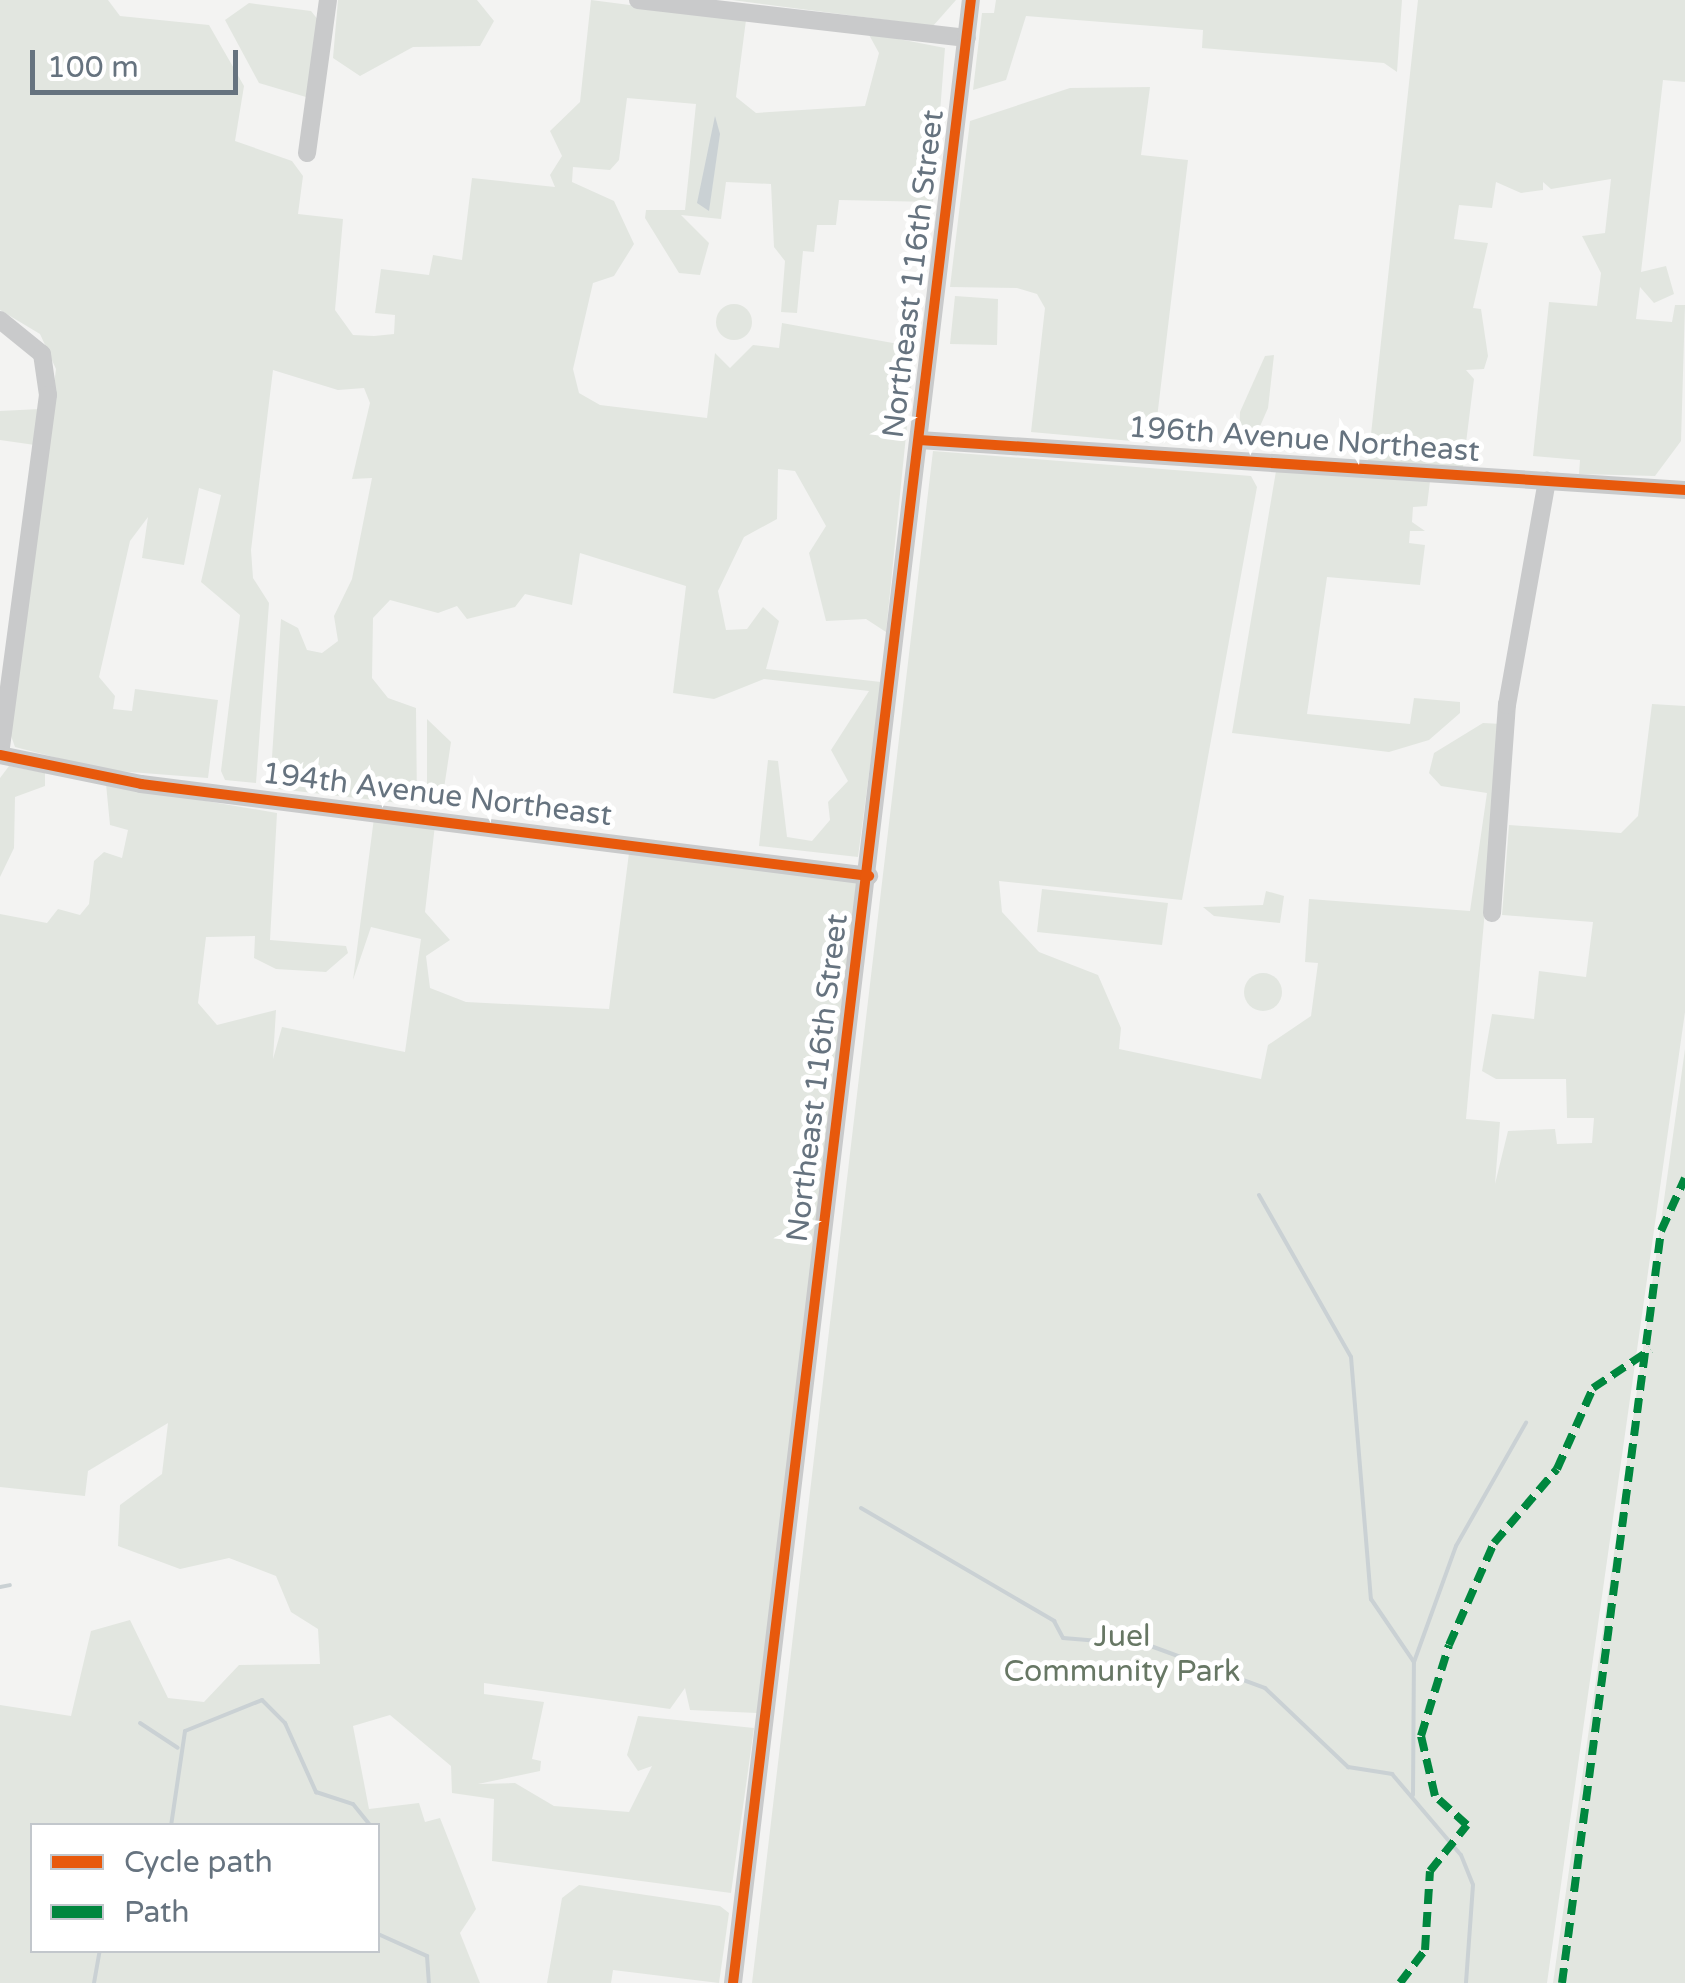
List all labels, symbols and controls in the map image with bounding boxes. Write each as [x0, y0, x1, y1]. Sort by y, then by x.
scale bar [35, 30, 242, 92]
text: 100 m [47, 49, 139, 86]
street label: Northeast 116th Street [876, 108, 952, 440]
street label: 196th Avenue Northeast [1127, 410, 1481, 470]
street label: 194th Avenue Northeast [260, 756, 614, 834]
street label: Northeast 116th Street [780, 912, 856, 1244]
park label: Juel Community Park [1004, 1619, 1240, 1690]
legend [30, 1823, 380, 1953]
text: Cycle path [124, 1844, 273, 1881]
text: Path [124, 1894, 190, 1931]

